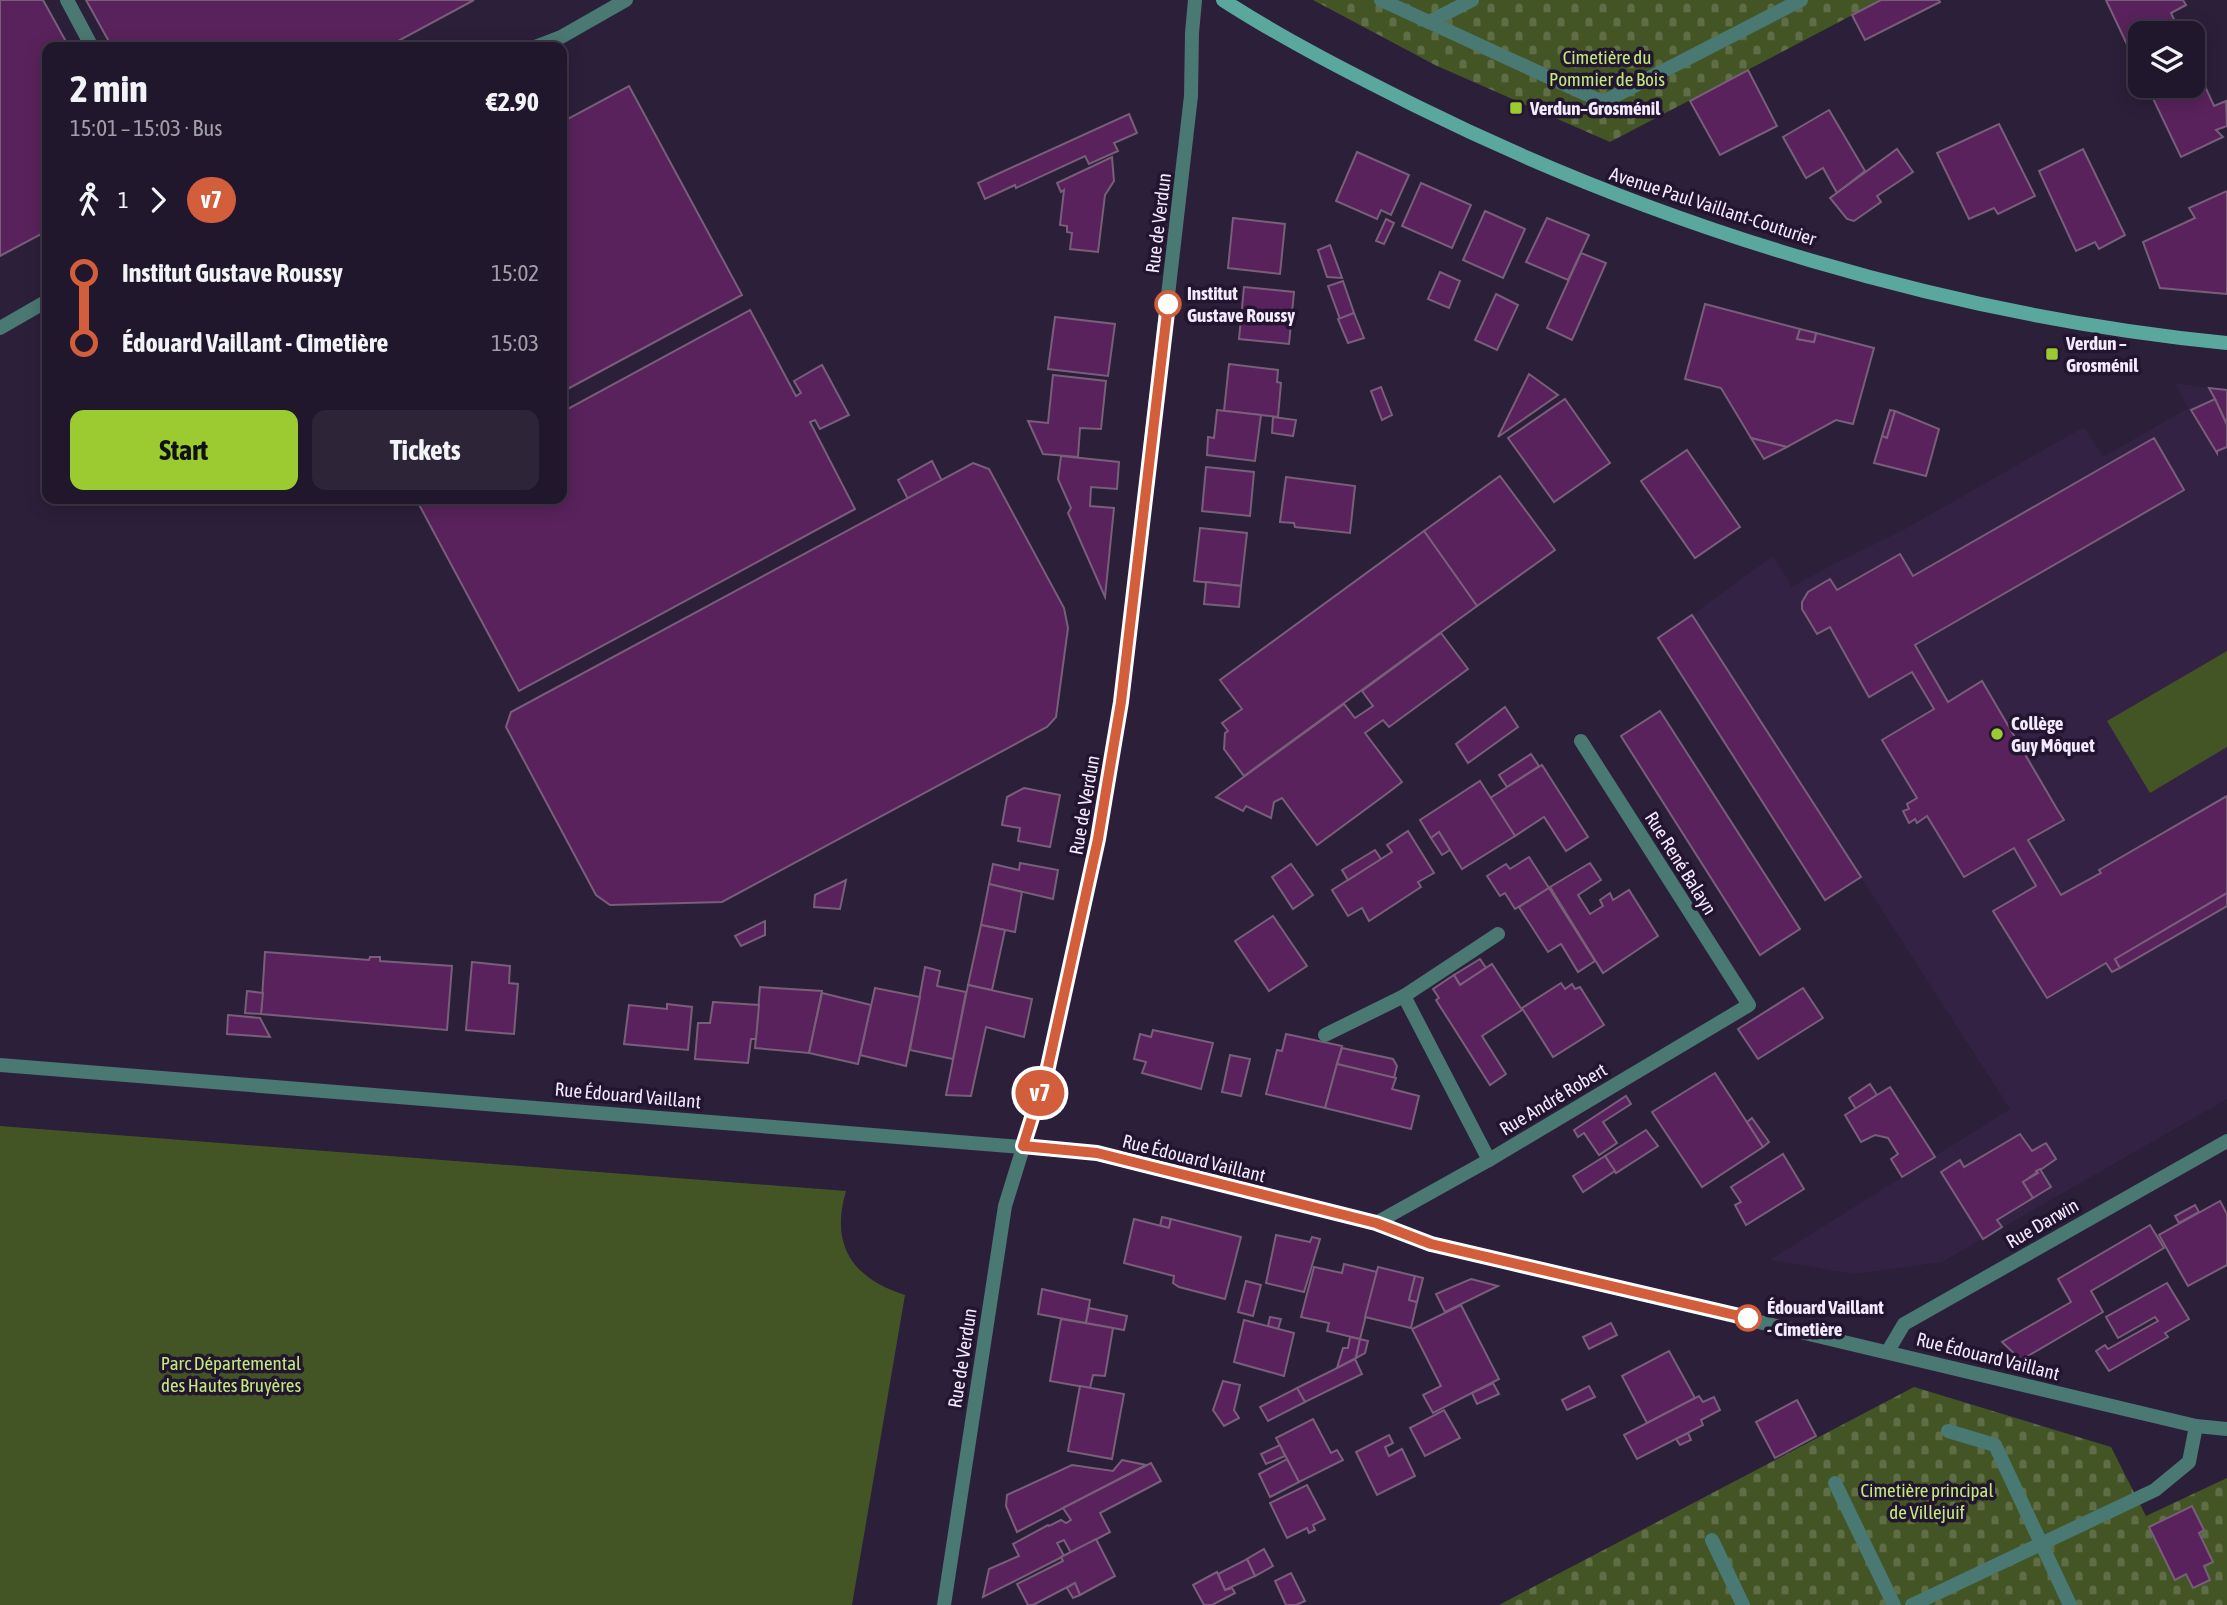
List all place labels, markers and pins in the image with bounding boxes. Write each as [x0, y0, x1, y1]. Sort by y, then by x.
place label: Verdun–Grosménil [1529, 97, 1661, 119]
marker: Verdun–Grosménil [1508, 100, 1524, 116]
place label: Institut Gustave Roussy [1187, 282, 1295, 326]
marker: Institut Gustave Roussy [1155, 291, 1181, 317]
place label: Verdun – Grosménil [2065, 332, 2139, 376]
marker: Verdun – Grosménil [2044, 346, 2060, 362]
place label: Collège Guy Môquet [2011, 712, 2095, 756]
marker: Collège Guy Môquet [1989, 726, 2005, 742]
place label: Édouard Vaillant - Cimetière [1767, 1296, 1884, 1340]
marker: Édouard Vaillant - Cimetière [1735, 1305, 1761, 1331]

